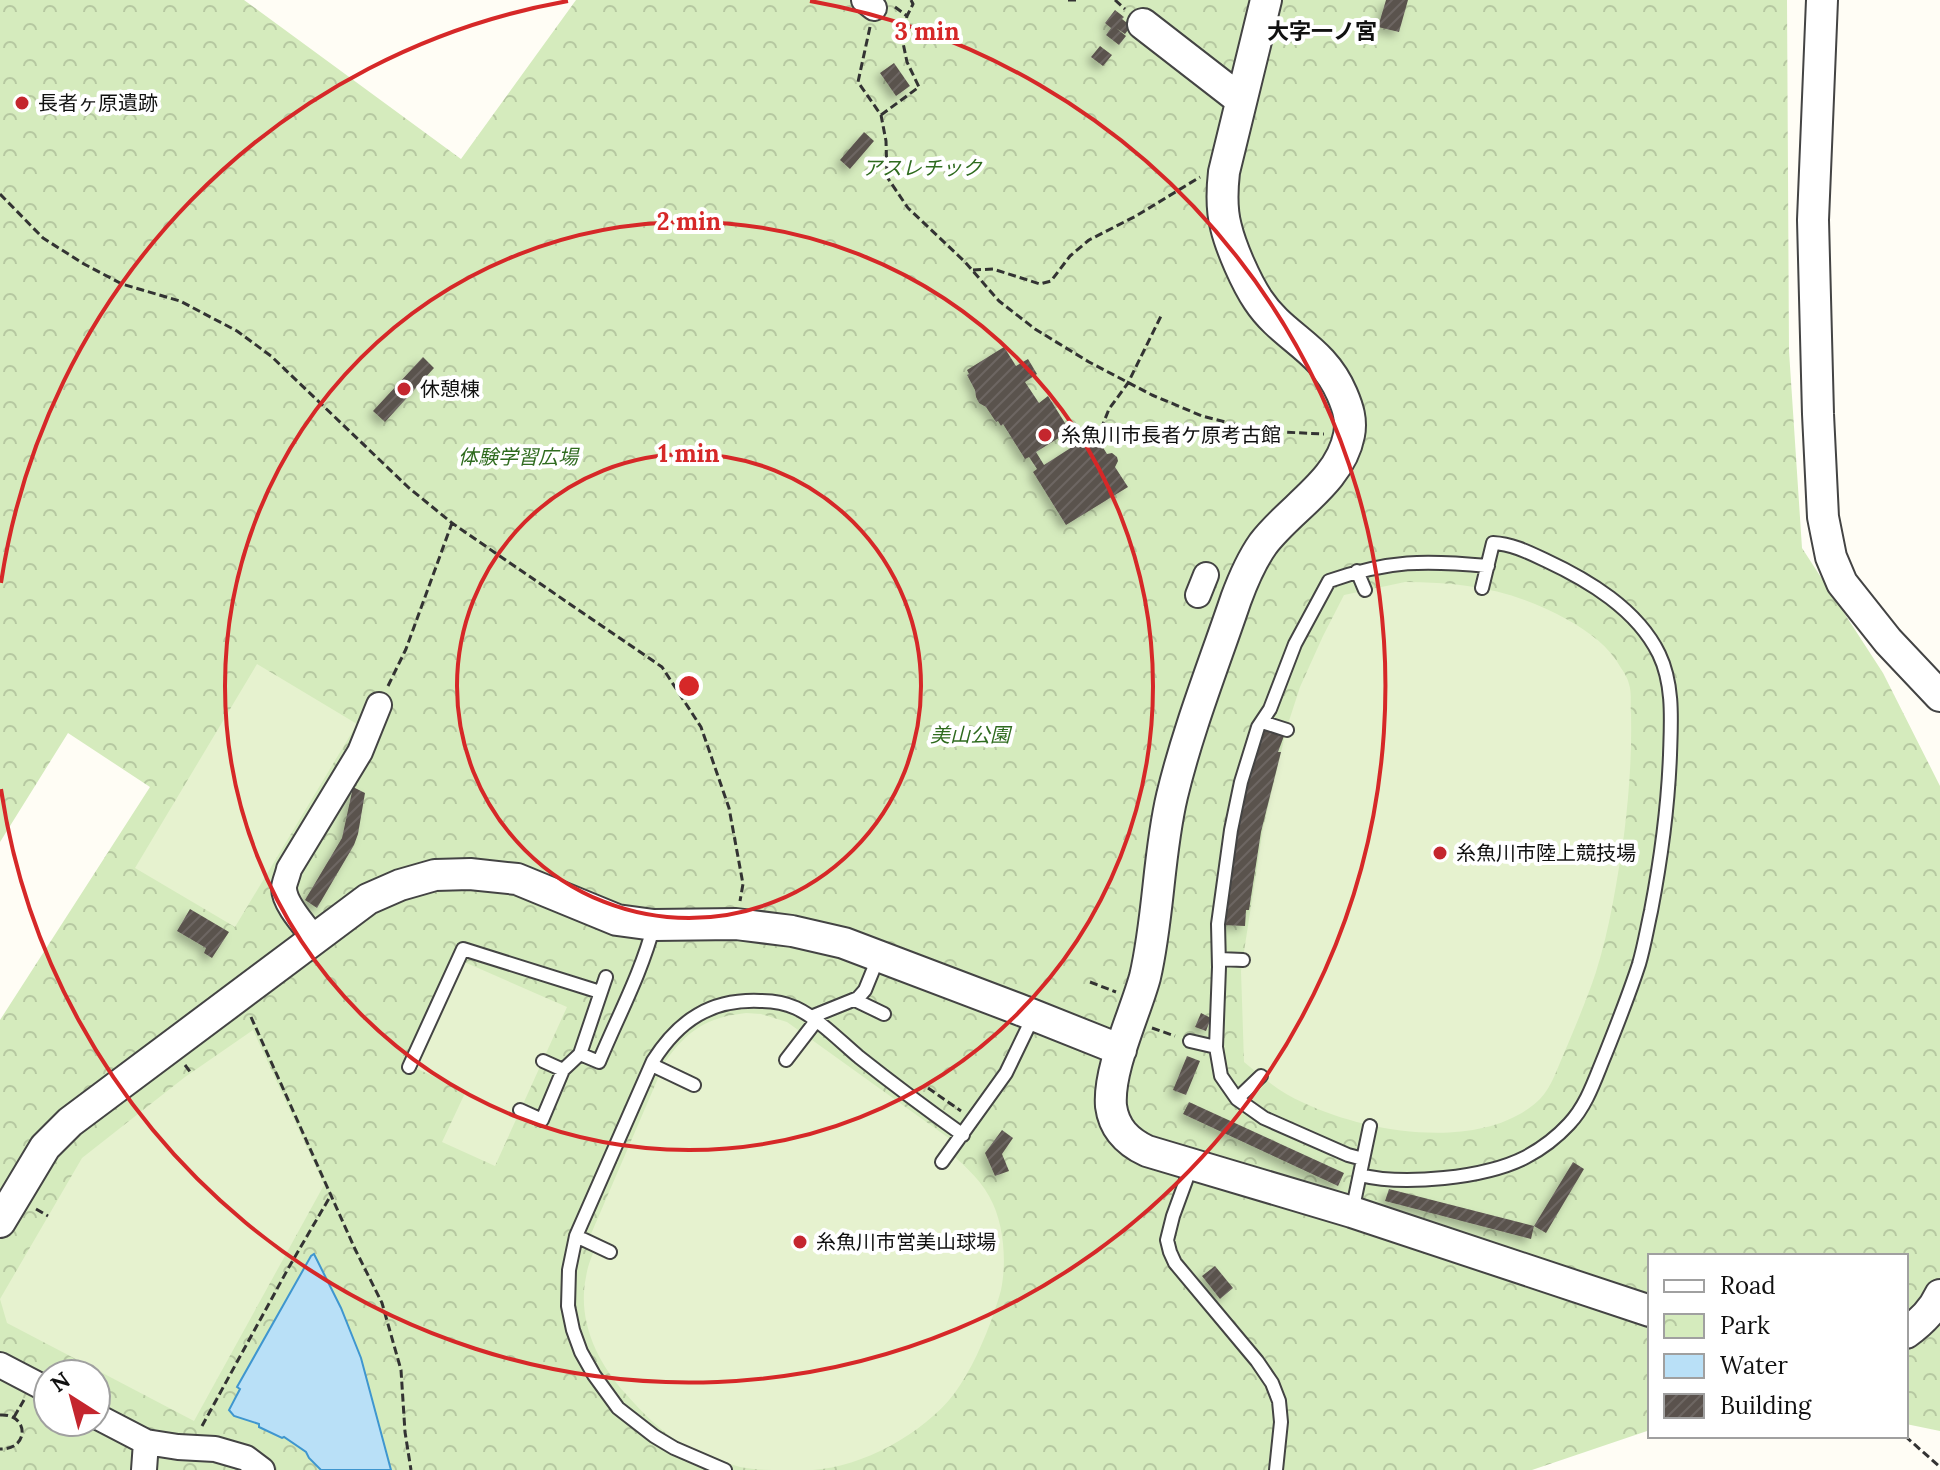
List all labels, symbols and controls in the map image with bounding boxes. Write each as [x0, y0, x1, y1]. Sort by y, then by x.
text: 3 min [895, 16, 960, 47]
district label: 大字一ノ宮 [1267, 17, 1377, 45]
place label: 長者ヶ原遺跡 [38, 90, 158, 115]
marker: 長者ヶ原遺跡 [13, 94, 31, 112]
park label: アスレチック [862, 155, 983, 180]
text: 2 min [657, 206, 721, 237]
place label: 休憩棟 [420, 376, 480, 401]
marker: 休憩棟 [395, 380, 413, 398]
place label: 糸魚川市長者ケ原考古館 [1061, 422, 1281, 447]
marker: 糸魚川市長者ケ原考古館 [1036, 426, 1054, 444]
text: 1 min [658, 438, 720, 469]
park label: 体験学習広場 [458, 444, 580, 469]
centre of rings [675, 672, 703, 700]
park label: 美山公園 [930, 722, 1013, 747]
place label: 糸魚川市陸上競技場 [1456, 840, 1636, 865]
marker: 糸魚川市陸上競技場 [1431, 844, 1449, 862]
place label: 糸魚川市営美山球場 [816, 1229, 996, 1254]
marker: 糸魚川市営美山球場 [791, 1233, 809, 1251]
legend [1648, 1254, 1908, 1438]
text: Road [1720, 1270, 1776, 1301]
text: Park [1720, 1310, 1770, 1341]
text: Water [1720, 1350, 1788, 1381]
north arrow [32, 1358, 112, 1438]
text: N [45, 1365, 75, 1398]
text: Building [1720, 1390, 1812, 1421]

